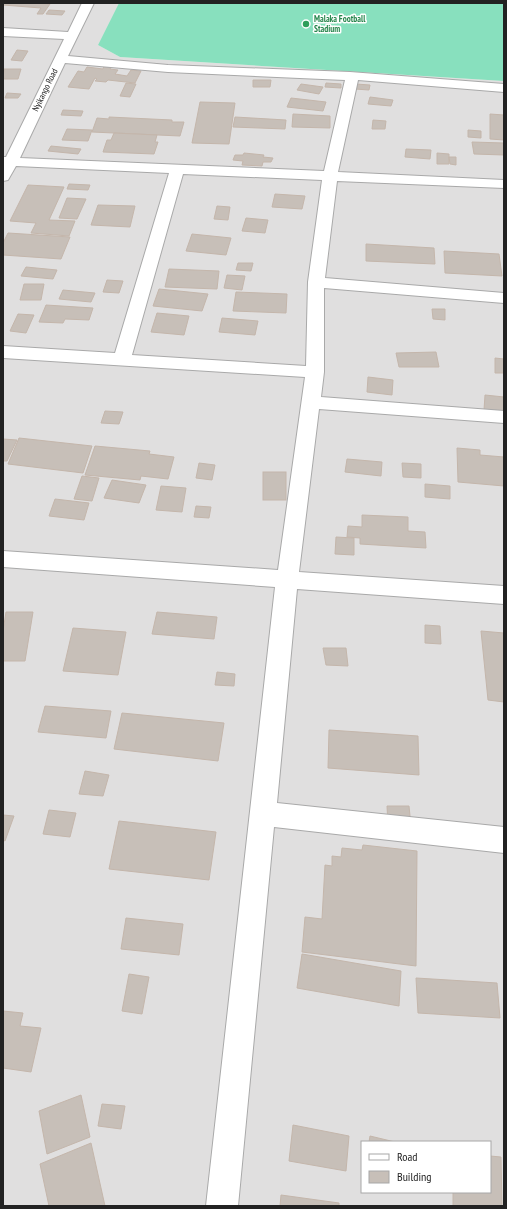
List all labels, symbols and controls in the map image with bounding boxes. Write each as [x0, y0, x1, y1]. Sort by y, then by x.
place label: Malaka Football Stadium [314, 13, 366, 34]
marker: Malaka Football Stadium [301, 19, 311, 29]
street label: Nyikango Road [29, 66, 60, 113]
legend [361, 1141, 491, 1193]
text: Road [397, 1149, 417, 1164]
text: Building [397, 1169, 432, 1184]

